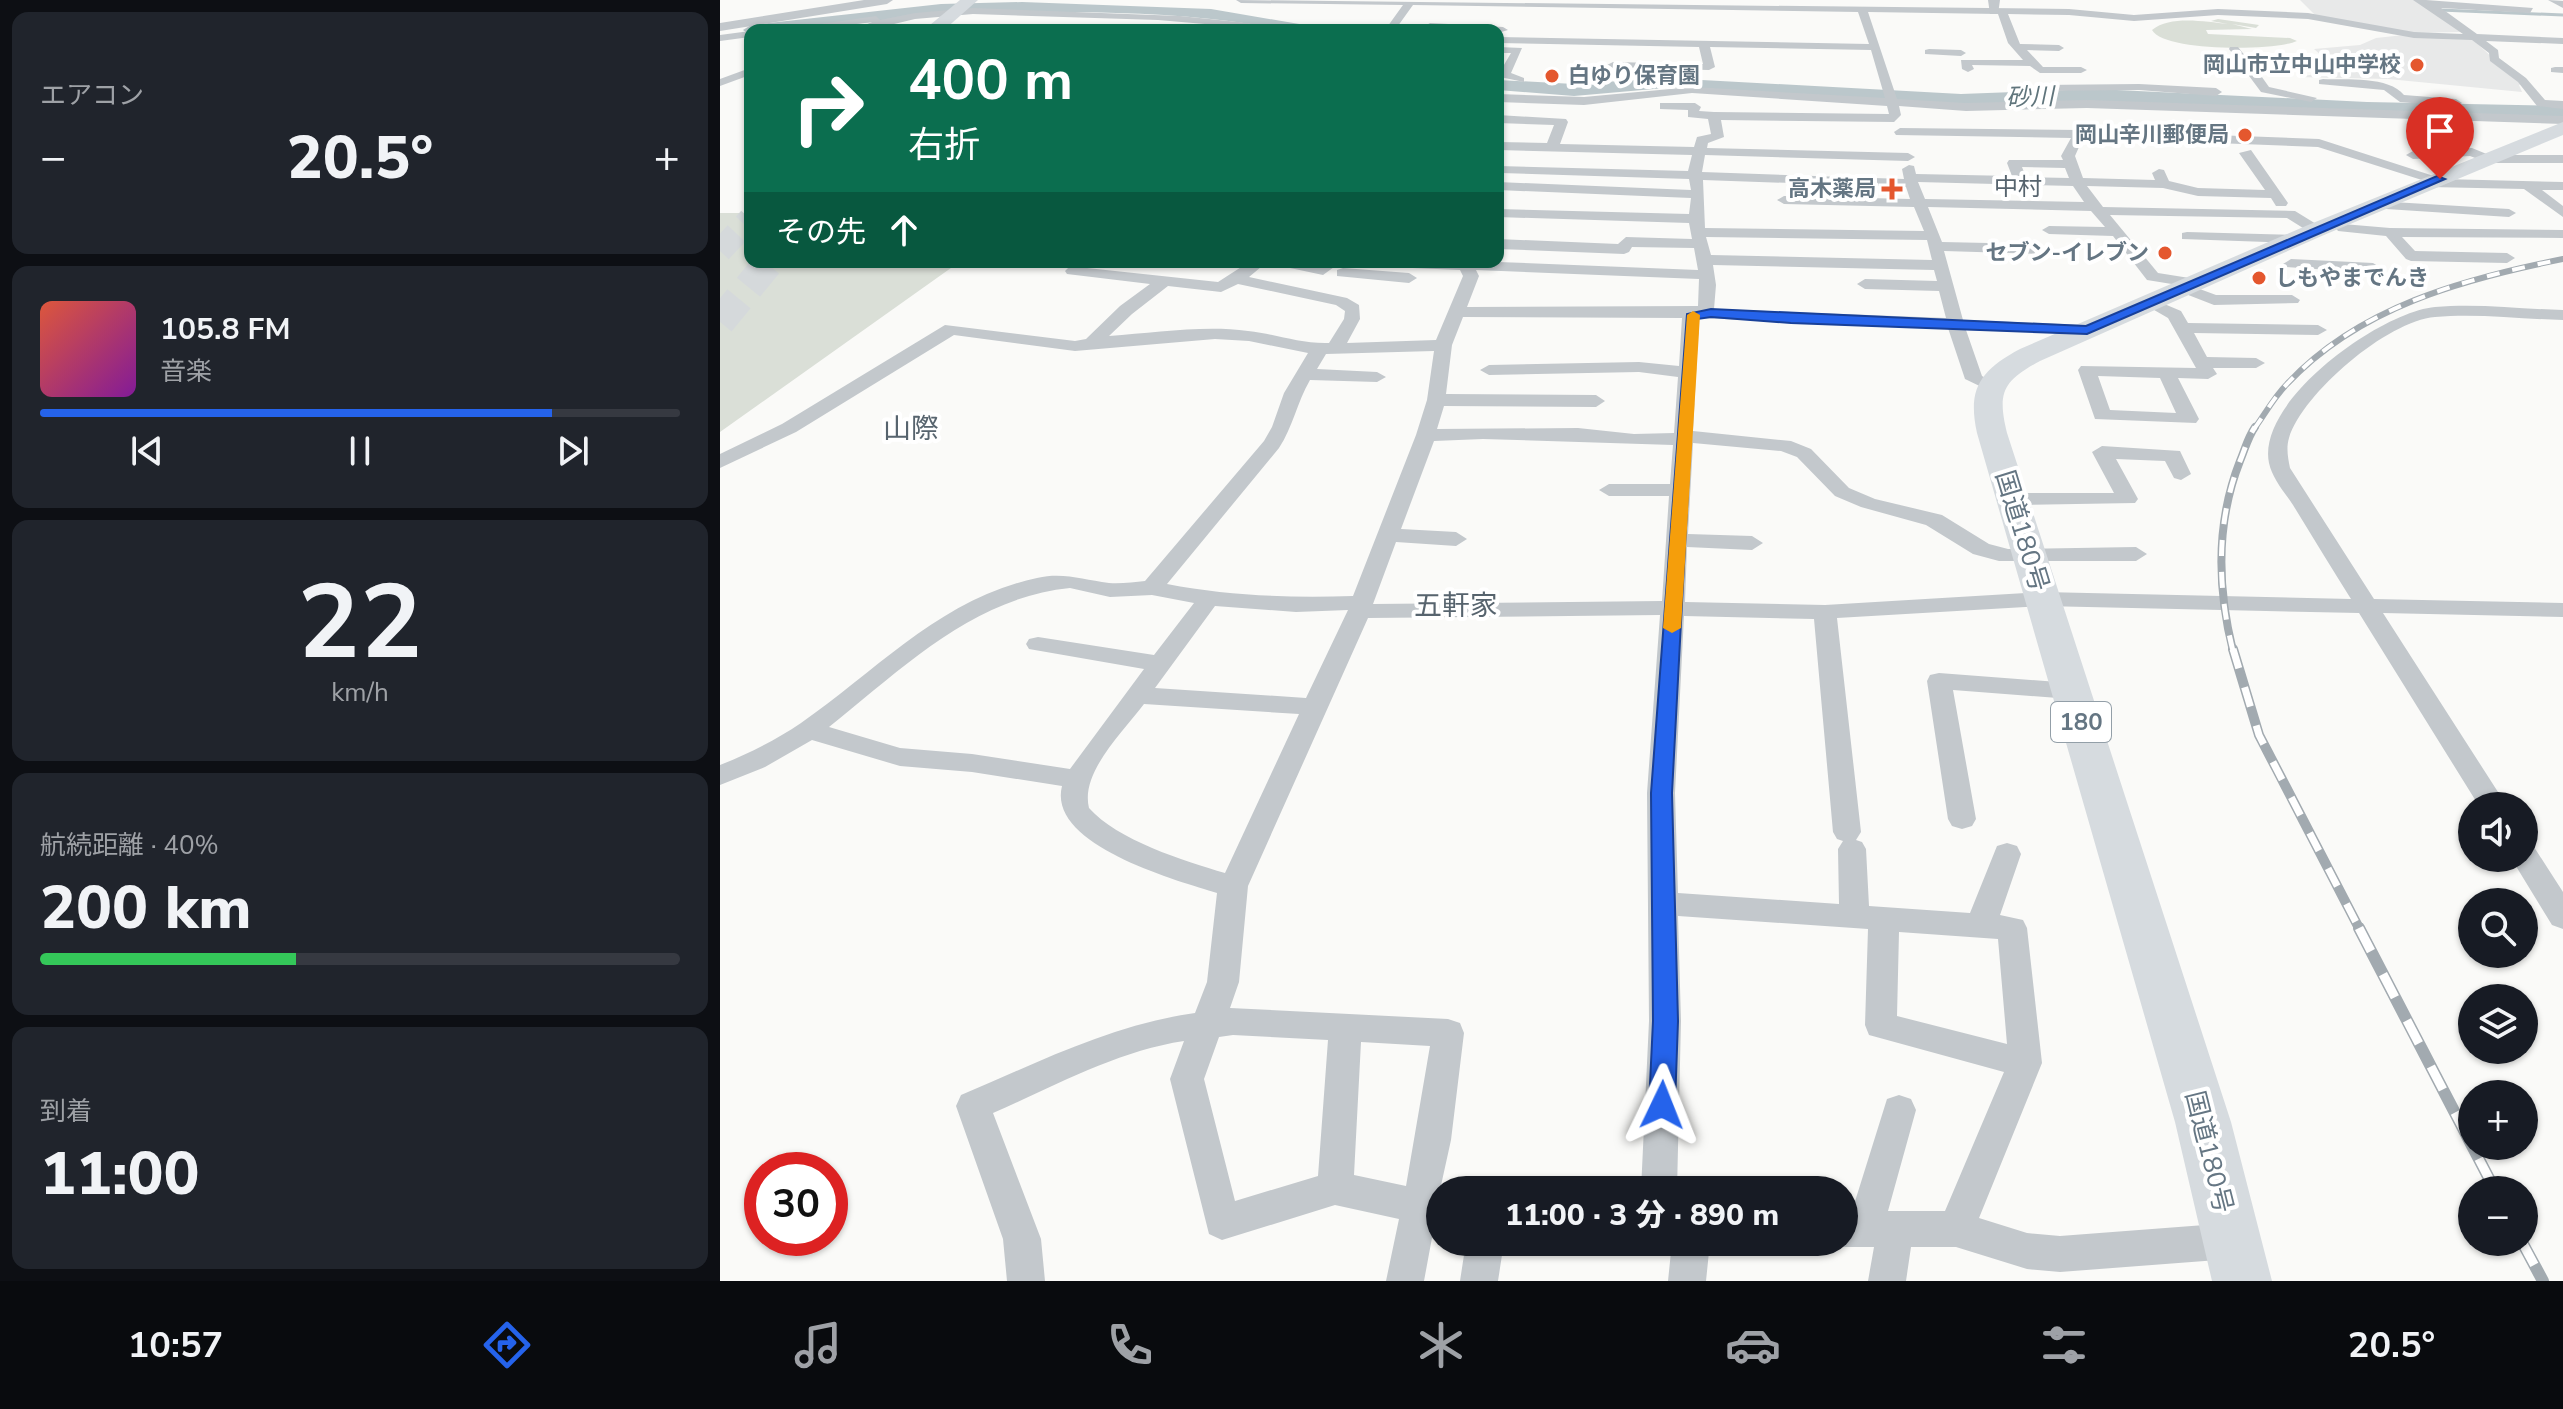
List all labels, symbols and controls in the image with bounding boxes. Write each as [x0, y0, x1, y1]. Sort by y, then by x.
text: 400 m [908, 42, 1073, 119]
place label: 岡山市立中山中学校 [2203, 50, 2401, 80]
icon: right [776, 56, 880, 160]
marker: 岡山市立中山中学校 [2408, 56, 2426, 74]
place label: 白ゆり保育園 [1568, 61, 1700, 91]
marker: 白ゆり保育園 [1543, 67, 1561, 85]
text: エアコン [40, 78, 144, 113]
water label: 砂川 [2005, 80, 2058, 114]
pin [2406, 97, 2474, 179]
icon: arrive [2418, 109, 2462, 153]
text: 20.5° [287, 117, 433, 199]
place label: 岡山辛川郵便局 [2075, 120, 2229, 150]
text: 右折 [908, 121, 980, 170]
marker: 岡山辛川郵便局 [2236, 126, 2254, 144]
text: − [40, 128, 66, 188]
text: + [654, 128, 680, 188]
district label: 中村 [1994, 171, 2042, 203]
place label: 高木薬局 [1788, 174, 1876, 204]
marker: 高木薬局 [1883, 180, 1901, 198]
icon: ahead [882, 208, 926, 252]
text: その先 [776, 212, 866, 253]
place label: セブン-イレブン [1985, 238, 2149, 268]
marker: セブン-イレブン [2156, 244, 2174, 262]
place label: しもやまでんき [2275, 263, 2429, 293]
marker: しもやまでんき [2250, 269, 2268, 287]
text: 105.8 FM [160, 309, 290, 350]
text: 音楽 [160, 354, 212, 389]
district label: 山際 [883, 410, 939, 448]
icon: previous [125, 429, 169, 473]
icon: pause [338, 429, 382, 473]
icon: next [551, 429, 595, 473]
street label: 国道180号 [1987, 466, 2057, 596]
text: 22 [298, 552, 422, 694]
district label: 五軒家 [1414, 587, 1498, 625]
text: km/h [331, 675, 389, 710]
road number: 180 [2051, 702, 2111, 742]
map controls [2458, 792, 2538, 1256]
button: sound [2458, 792, 2538, 872]
text: 航続距離 · 40% [40, 828, 219, 863]
text: 200 km [40, 867, 252, 949]
button: search [2458, 888, 2538, 968]
button: layers [2458, 984, 2538, 1064]
position arrow [1620, 1063, 1704, 1147]
button: + [2458, 1080, 2538, 1160]
street label: 国道180号 [2177, 1087, 2241, 1217]
text: 到着 [40, 1094, 92, 1129]
text: 11:00 [40, 1133, 200, 1215]
speed limit sign: 30 [744, 1152, 848, 1256]
button: − [2458, 1176, 2538, 1256]
text: 11:00 · 3 分 · 890 m [1505, 1195, 1779, 1236]
icon: directions [479, 1317, 535, 1373]
icon: music [790, 1317, 846, 1373]
icon: phone [1102, 1317, 1158, 1373]
icon: climate [1413, 1317, 1469, 1373]
icon: car [1725, 1317, 1781, 1373]
icon: filters [2036, 1317, 2092, 1373]
text: 10:57 [128, 1321, 223, 1370]
text: 20.5° [2348, 1321, 2435, 1370]

